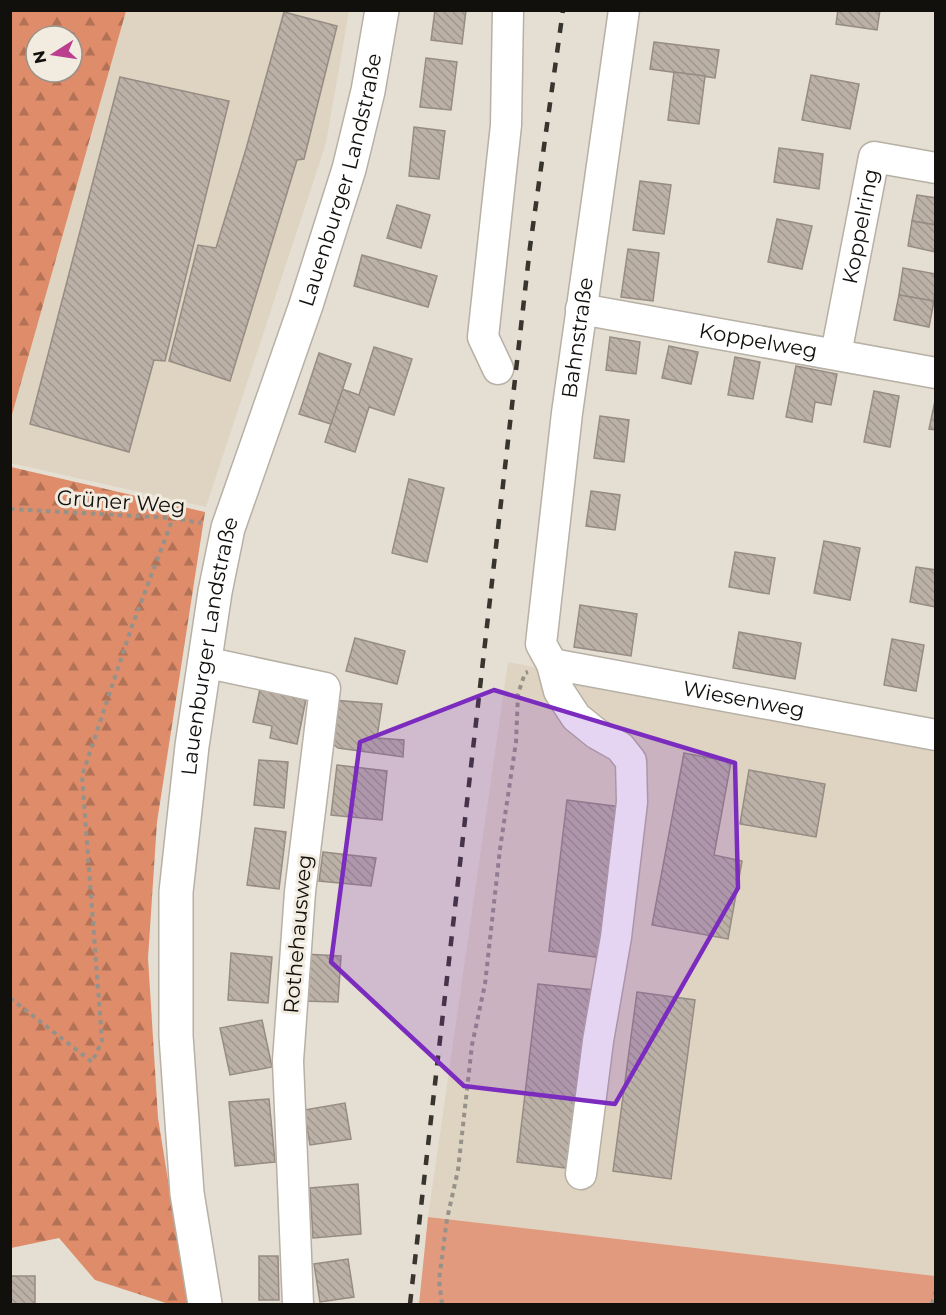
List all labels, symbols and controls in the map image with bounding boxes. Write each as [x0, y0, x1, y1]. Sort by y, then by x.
north arrow [24, 24, 84, 84]
text: N [29, 49, 50, 65]
street label: Lauenburger Landstraße [293, 51, 386, 310]
street label: Koppelring [837, 166, 883, 286]
street label: Bahnstraße [556, 276, 598, 400]
street label: Koppelweg [697, 318, 819, 363]
street label: Grüner Weg [56, 485, 186, 518]
street label: Lauenburger Landstraße [176, 513, 243, 777]
street label: Wiesenweg [681, 675, 807, 722]
street label: Rothehausweg [278, 853, 317, 1015]

